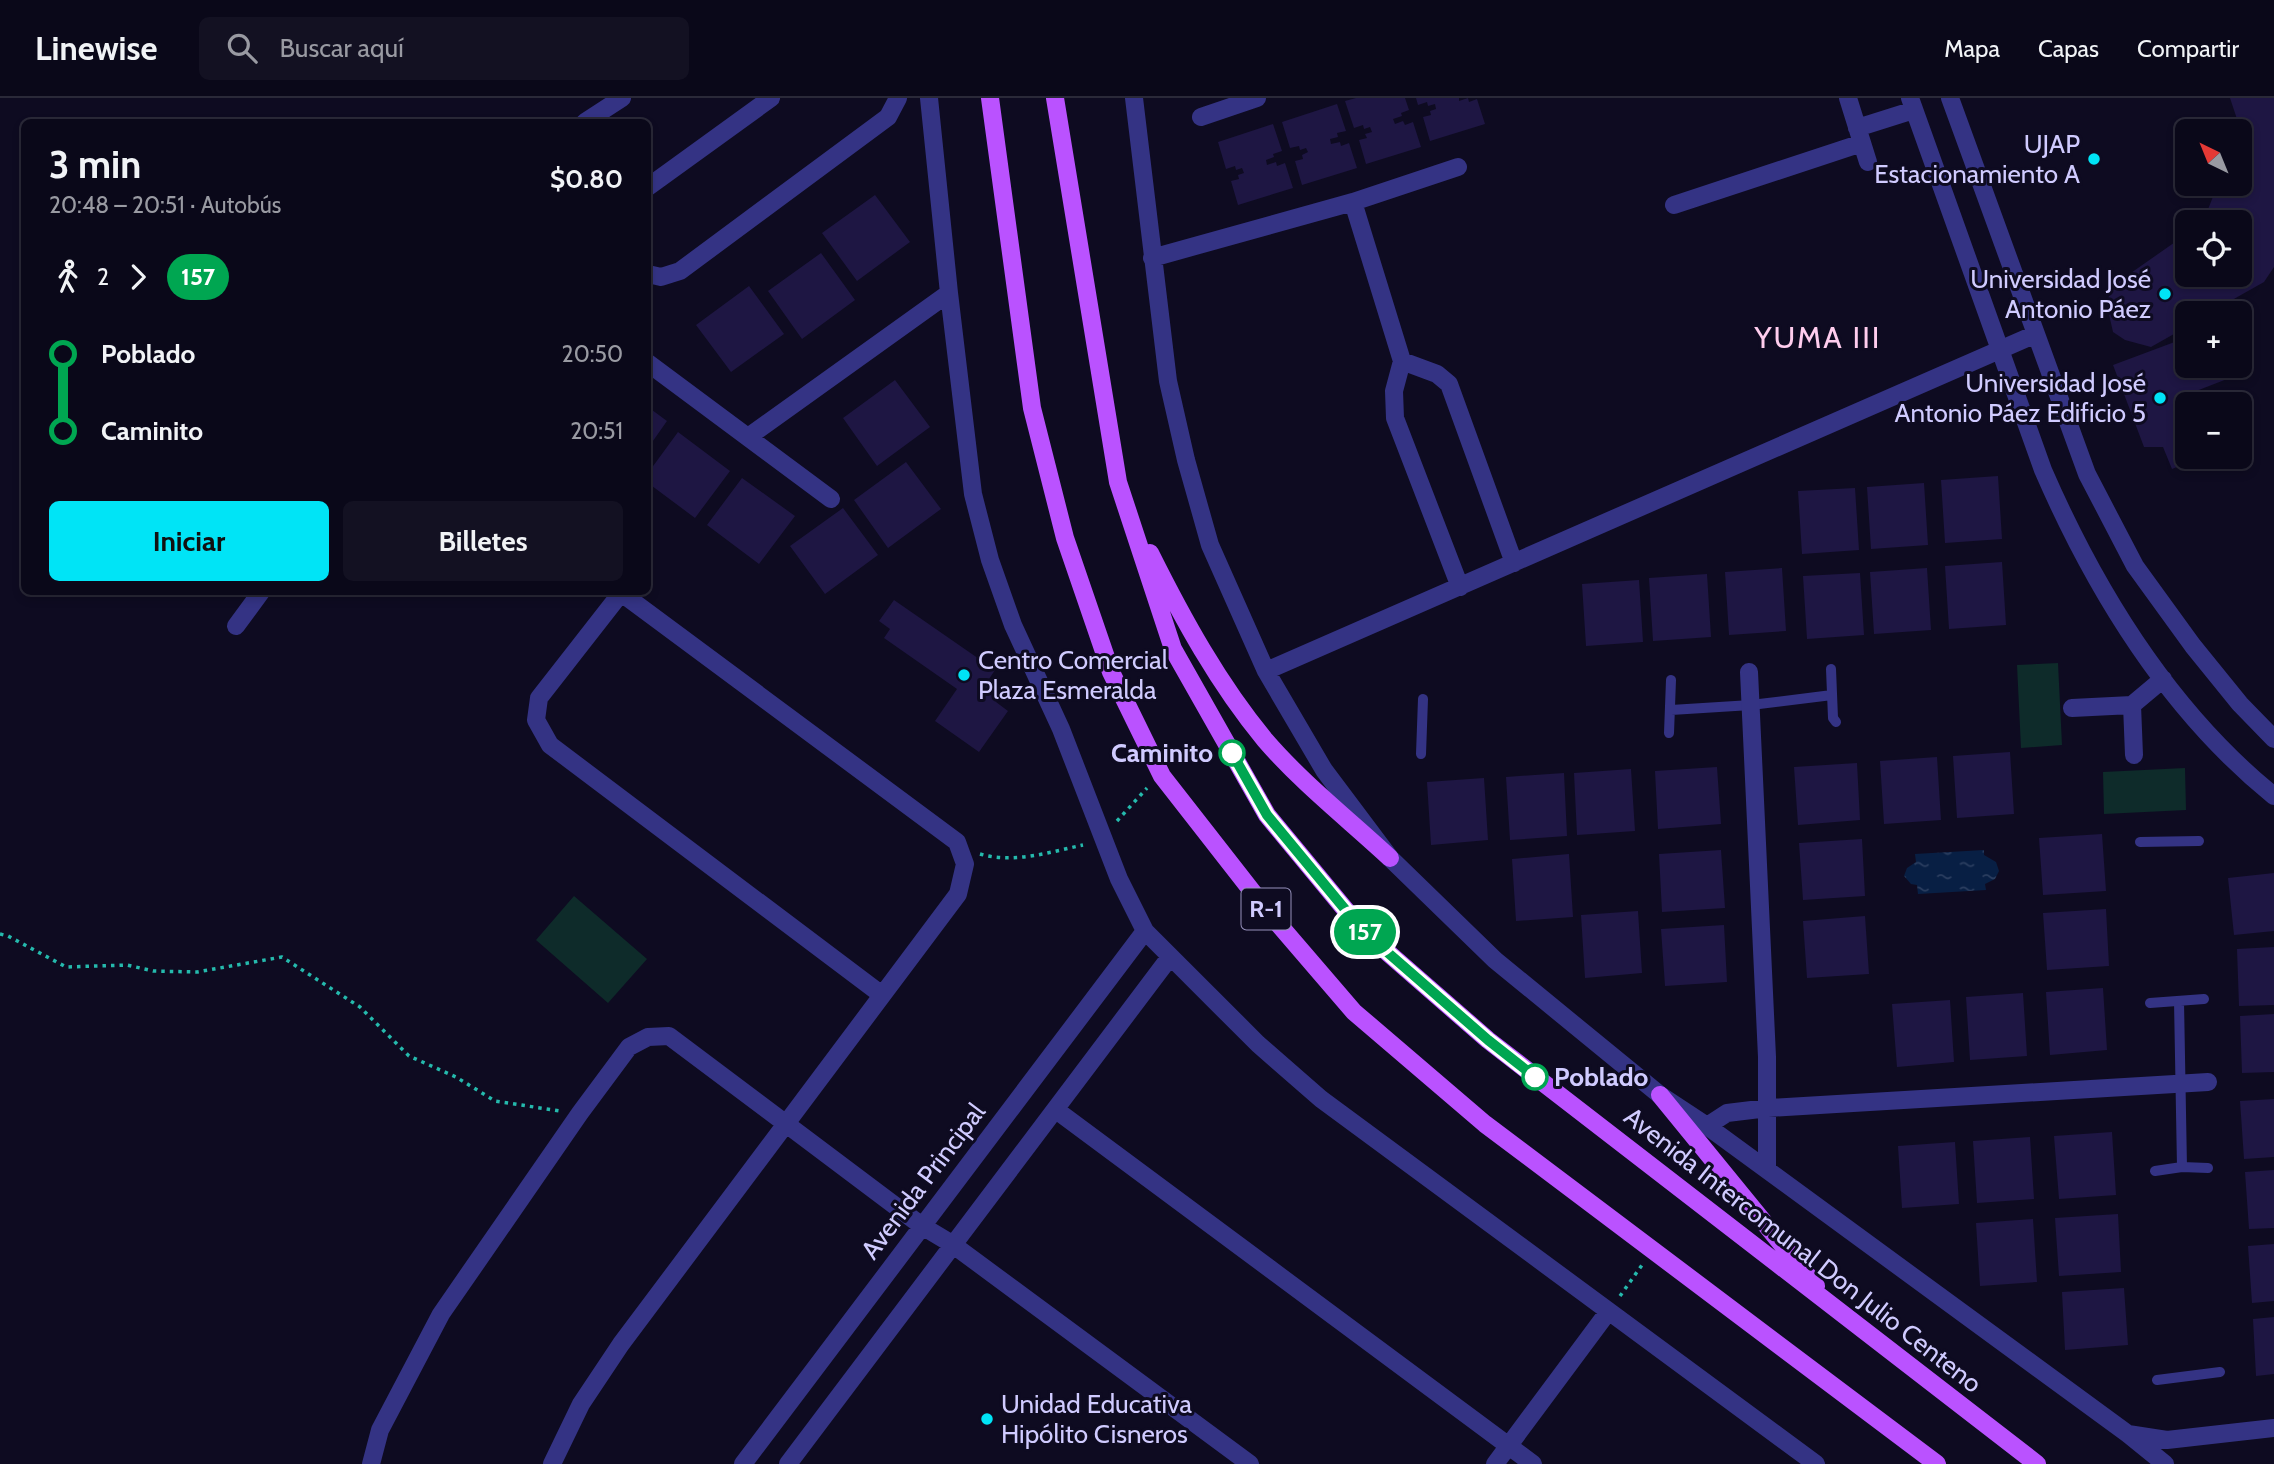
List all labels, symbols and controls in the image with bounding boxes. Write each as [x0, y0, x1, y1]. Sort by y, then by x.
search box [199, 17, 689, 80]
text: Linewise [35, 28, 157, 68]
icon: search [223, 29, 261, 67]
text: Buscar aquí [279, 32, 404, 64]
text: Mapa [1944, 34, 2000, 63]
text: Capas [2038, 34, 2099, 63]
text: Compartir [2137, 34, 2239, 63]
north arrow [2175, 119, 2252, 196]
map controls [2175, 119, 2252, 469]
place label: UJAP Estacionamiento A [1874, 128, 2080, 190]
text: 3 min [49, 141, 141, 188]
marker: UJAP Estacionamiento A [2086, 151, 2102, 167]
text: $0.80 [550, 163, 623, 195]
text: 20:48 – 20:51 · Autobús [49, 191, 281, 219]
button: locate [2175, 210, 2252, 287]
icon: walk [49, 258, 87, 296]
icon: forward [119, 258, 157, 296]
text: 157 [181, 262, 215, 291]
text: 2 [97, 263, 109, 291]
place label: Universidad José Antonio Páez [1970, 263, 2151, 325]
marker: Universidad José Antonio Páez [2157, 286, 2173, 302]
button: + [2175, 301, 2252, 378]
district label: YUMA III [1753, 319, 1882, 356]
text: Poblado [101, 338, 195, 370]
text: 20:50 [562, 340, 623, 368]
place label: Universidad José Antonio Páez Edificio 5 [1895, 367, 2146, 429]
marker: Universidad José Antonio Páez Edificio 5 [2152, 390, 2168, 406]
button: − [2175, 392, 2252, 469]
text: Caminito [101, 415, 203, 447]
text: 20:51 [570, 417, 623, 445]
button: Iniciar [49, 501, 329, 581]
button: Billetes [343, 501, 623, 581]
place label: Centro Comercial Plaza Esmeralda [978, 644, 1168, 706]
marker: Centro Comercial Plaza Esmeralda [956, 667, 972, 683]
place label: Caminito [1111, 737, 1213, 769]
marker: Caminito [1219, 740, 1245, 766]
road number: R-1 [1242, 888, 1290, 930]
line badge: 157 [1325, 909, 1405, 955]
text: 157 [1348, 917, 1382, 946]
place label: Poblado [1554, 1061, 1648, 1093]
marker: Poblado [1522, 1064, 1548, 1090]
street label: Avenida Principal [854, 1097, 992, 1265]
street label: Avenida Intercomunal Don Julio Centeno [1618, 1100, 1988, 1400]
place label: Unidad Educativa Hipólito Cisneros [1001, 1388, 1193, 1450]
marker: Unidad Educativa Hipólito Cisneros [979, 1411, 995, 1427]

